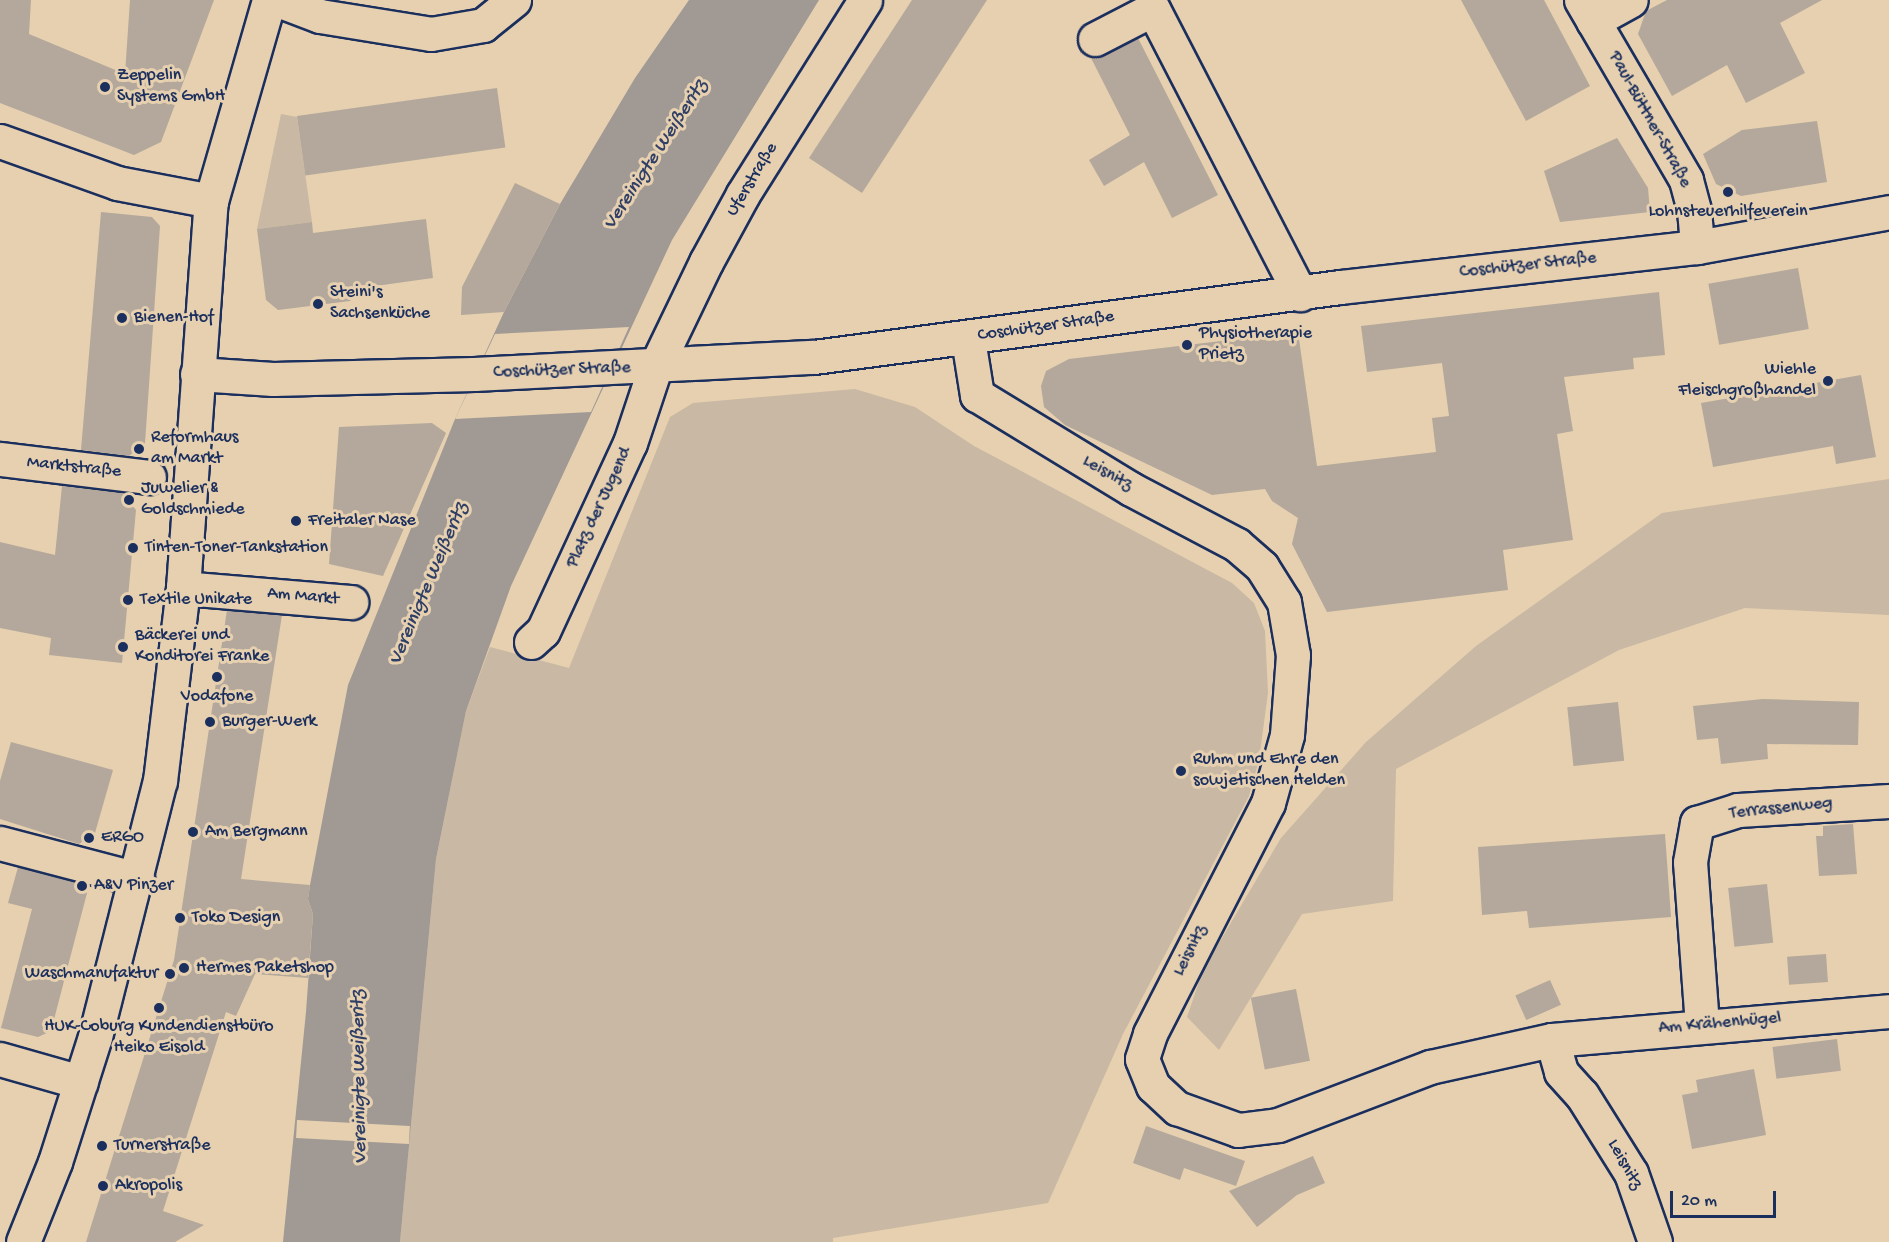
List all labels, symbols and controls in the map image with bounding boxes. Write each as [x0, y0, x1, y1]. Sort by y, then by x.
street label: Paul-Büttner-Straße [1603, 48, 1695, 192]
place label: Zeppelin Systems GmbH [117, 66, 225, 109]
water label: Vereinigte Weißeritz [599, 75, 713, 235]
marker: Zeppelin Systems GmbH [98, 80, 112, 94]
street label: Uferstraße [723, 139, 783, 221]
marker: Lohnsteuerhilfeverein [1721, 185, 1735, 199]
place label: Lohnsteuerhilfeverein [1648, 201, 1808, 223]
street label: Coschützer Straße [1459, 248, 1597, 284]
place label: Steini's Sachsenküche [330, 283, 430, 326]
marker: Steini's Sachsenküche [311, 297, 325, 311]
place label: Bienen-Hof [134, 307, 214, 329]
street label: Coschützer Straße [976, 307, 1116, 347]
marker: Bienen-Hof [115, 311, 129, 325]
place label: Physiotherapie Prietz [1199, 324, 1312, 366]
marker: Physiotherapie Prietz [1180, 338, 1194, 352]
street label: Coschützer Straße [493, 358, 631, 384]
place label: Wiehle Fleischgroßhandel [1678, 360, 1816, 403]
marker: Wiehle Fleischgroßhandel [1821, 374, 1835, 388]
place label: Reformhaus am Markt [151, 428, 238, 470]
marker: Reformhaus am Markt [132, 442, 146, 456]
street label: Platz der Jugend [563, 444, 637, 572]
street label: Leisnitz [1078, 451, 1136, 497]
street label: Marktstraße [26, 452, 122, 484]
place label: Juwelier & Goldschmiede [141, 479, 244, 522]
marker: Juwelier & Goldschmiede [122, 493, 136, 507]
water label: Vereinigte Weißeritz [384, 499, 474, 669]
place label: Freitaler Nase [308, 510, 416, 532]
marker: Freitaler Nase [289, 514, 303, 528]
place label: Tinten-Toner-Tankstation [145, 537, 328, 559]
marker: Tinten-Toner-Tankstation [126, 541, 140, 555]
street label: Am Markt [266, 583, 340, 611]
place label: Textile Unikate [140, 589, 252, 611]
marker: Textile Unikate [121, 593, 135, 607]
place label: Bäckerei und Konditorei Franke [135, 626, 269, 668]
marker: Bäckerei und Konditorei Franke [116, 640, 130, 654]
marker: Vodafone [210, 670, 224, 684]
place label: Vodafone [181, 686, 253, 708]
place label: Burger-Werk [222, 711, 317, 733]
marker: Burger-Werk [203, 715, 217, 729]
place label: Ruhm und Ehre den sowjetischen Helden [1193, 750, 1345, 792]
marker: Ruhm und Ehre den sowjetischen Helden [1174, 764, 1188, 778]
street label: Terrassenweg [1728, 793, 1834, 825]
place label: Am Bergmann [205, 821, 308, 843]
marker: Am Bergmann [186, 825, 200, 839]
place label: ERGO [101, 827, 144, 849]
marker: ERGO [82, 831, 96, 845]
place label: A&V Pinzer [94, 875, 173, 897]
marker: A&V Pinzer [75, 879, 89, 893]
place label: Toko Design [192, 907, 280, 929]
marker: Toko Design [173, 911, 187, 925]
street label: Leisnitz [1169, 922, 1213, 980]
place label: Hermes Paketshop [196, 957, 334, 979]
marker: Hermes Paketshop [177, 961, 191, 975]
place label: Waschmanufaktur [25, 963, 158, 985]
marker: Waschmanufaktur [163, 967, 177, 981]
water label: Vereinigte Weißeritz [346, 990, 374, 1164]
marker: HUK-Coburg Kundendienstbüro Heiko Eisold [152, 1001, 166, 1015]
street label: Am Krähenhügel [1658, 1008, 1782, 1040]
place label: HUK-Coburg Kundendienstbüro Heiko Eisold [44, 1017, 274, 1060]
place label: Turnerstraße [114, 1135, 211, 1157]
street label: Leisnitz [1601, 1136, 1647, 1194]
marker: Turnerstraße [95, 1139, 109, 1153]
place label: Akropolis [115, 1175, 182, 1197]
marker: Akropolis [96, 1179, 110, 1193]
scale bar [1673, 1179, 1780, 1217]
text: 20 m [1681, 1191, 1717, 1212]

